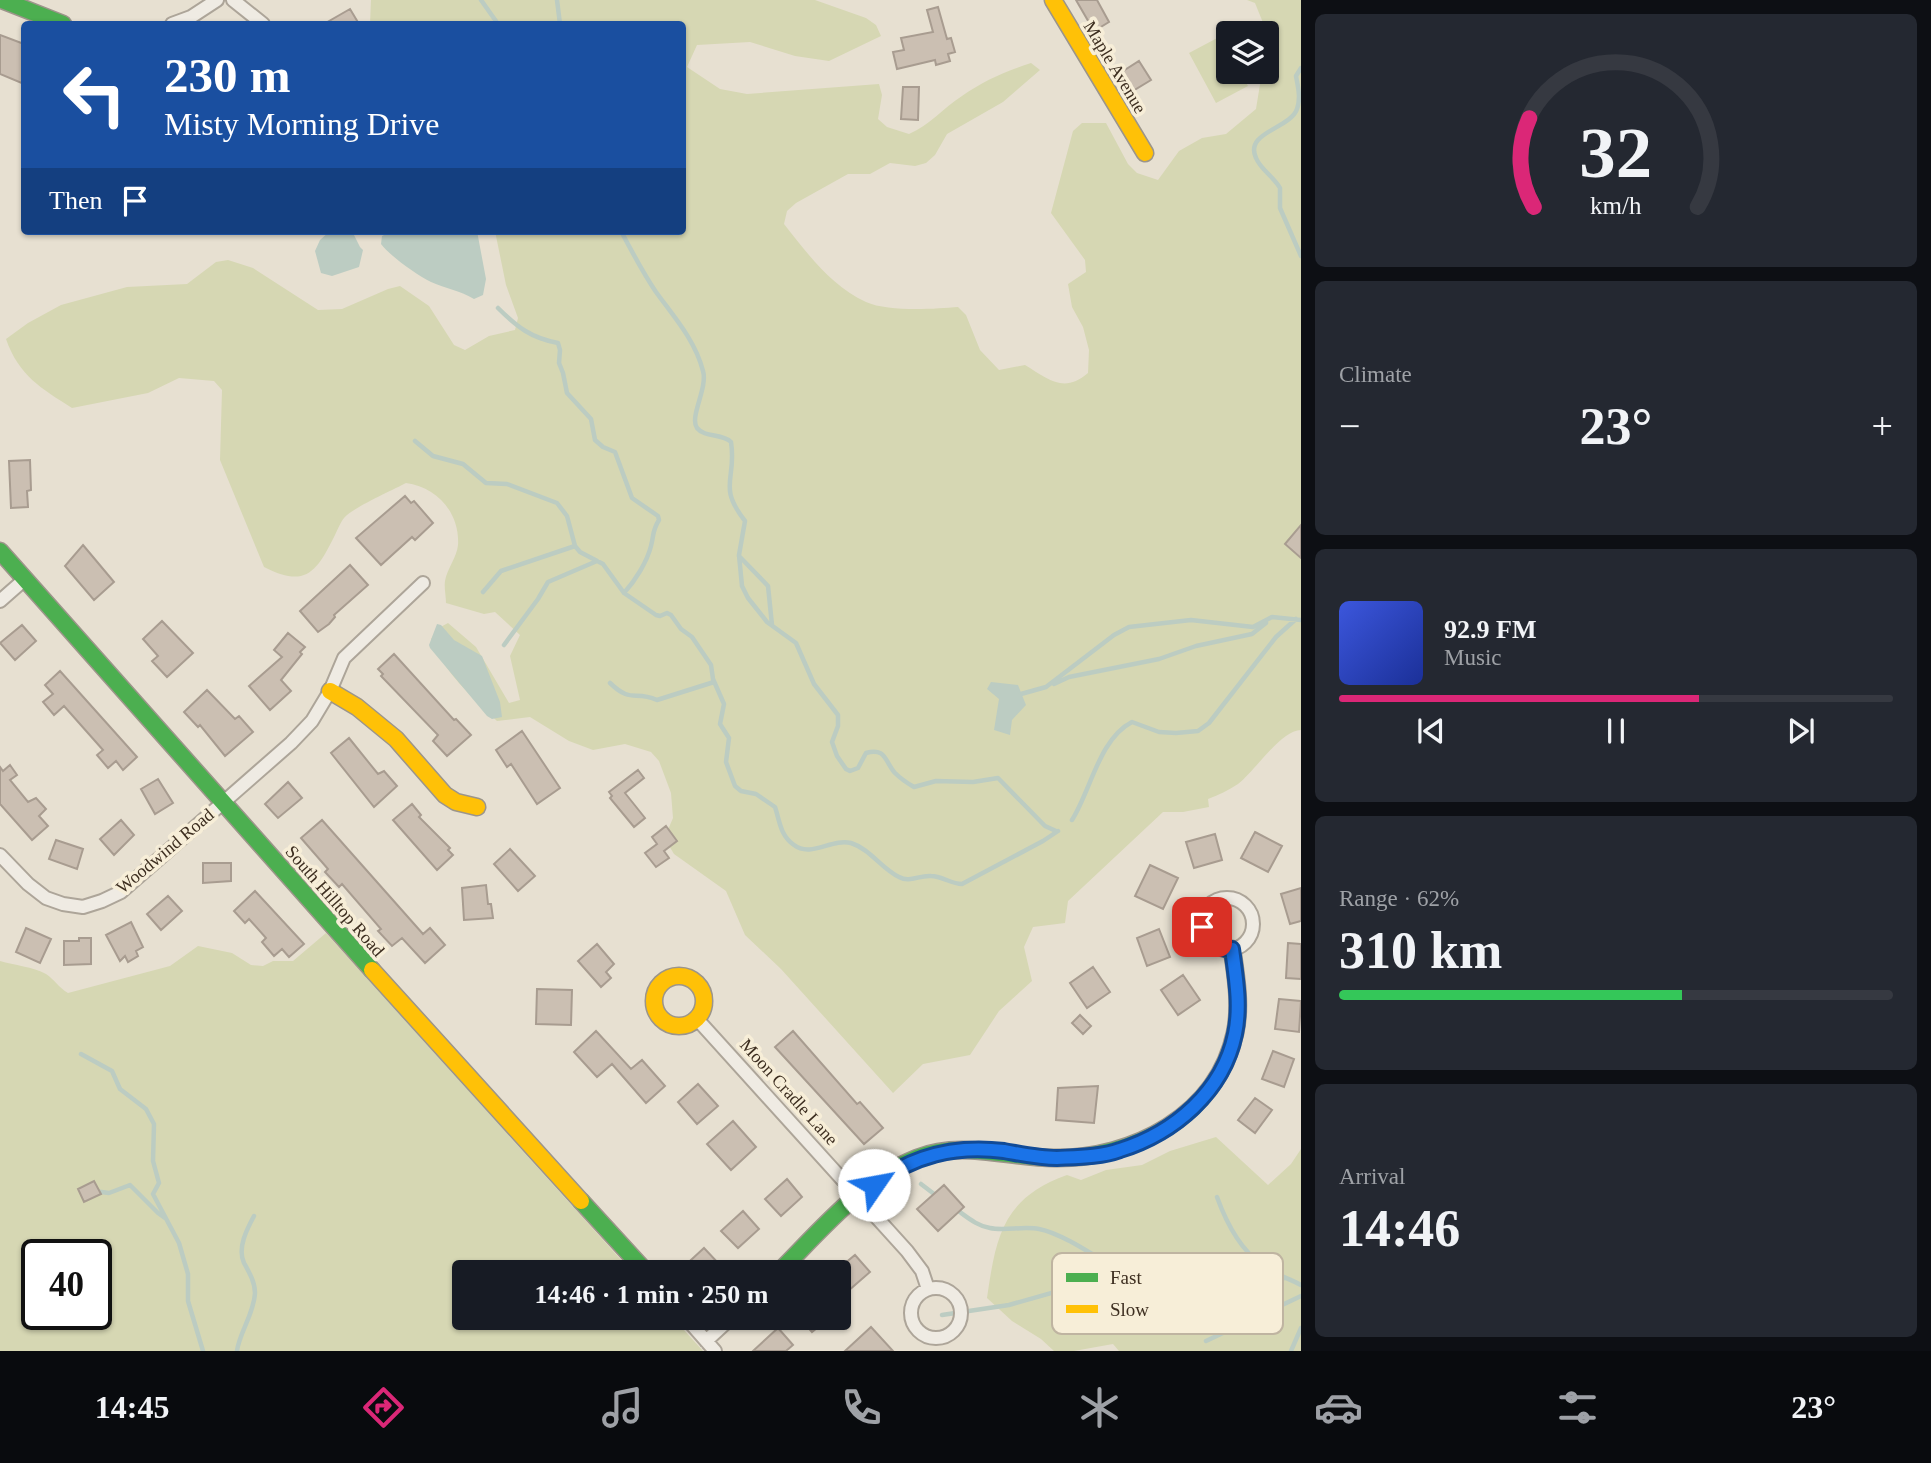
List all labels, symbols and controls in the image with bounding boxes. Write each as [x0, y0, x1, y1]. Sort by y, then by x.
street label: Maple Avenue [1080, 17, 1150, 117]
map controls [1216, 21, 1279, 84]
button: layers [1216, 21, 1279, 84]
text: 230 m [164, 48, 291, 103]
icon: left [49, 49, 140, 140]
text: Misty Morning Drive [164, 106, 440, 142]
text: 32 [1580, 112, 1652, 193]
icon: arrive [116, 182, 154, 220]
text: Then [49, 186, 102, 215]
text: km/h [1590, 192, 1642, 219]
text: Climate [1339, 362, 1412, 387]
text: 23° [1580, 398, 1652, 455]
text: − [1339, 405, 1360, 447]
text: + [1872, 405, 1893, 447]
text: 92.9 FM [1444, 615, 1536, 644]
text: Music [1444, 645, 1502, 670]
icon: previous [1412, 712, 1450, 750]
icon: pause [1597, 712, 1635, 750]
icon: next [1782, 712, 1820, 750]
street label: Woodwind Road [112, 804, 218, 898]
street label: South Hilltop Road [282, 842, 388, 960]
text: Range · 62% [1339, 886, 1459, 911]
pin [1172, 897, 1232, 957]
icon: arrive [1183, 908, 1221, 946]
text: 310 km [1339, 922, 1502, 979]
street label: Moon Cradle Lane [736, 1035, 842, 1149]
position arrow [837, 1148, 911, 1222]
text: Arrival [1339, 1164, 1405, 1189]
text: 14:46 [1339, 1200, 1460, 1257]
speed limit sign: 40 [21, 1239, 112, 1330]
legend [1052, 1253, 1283, 1334]
text: Fast [1110, 1267, 1142, 1288]
text: 14:46 · 1 min · 250 m [535, 1280, 769, 1309]
text: Slow [1110, 1299, 1149, 1320]
icon: directions [359, 1383, 408, 1432]
icon: music [598, 1383, 647, 1432]
icon: phone [837, 1383, 886, 1432]
icon: climate [1075, 1383, 1124, 1432]
icon: car [1314, 1383, 1363, 1432]
icon: filters [1553, 1383, 1602, 1432]
text: 14:45 [95, 1389, 170, 1425]
text: 23° [1791, 1389, 1836, 1425]

